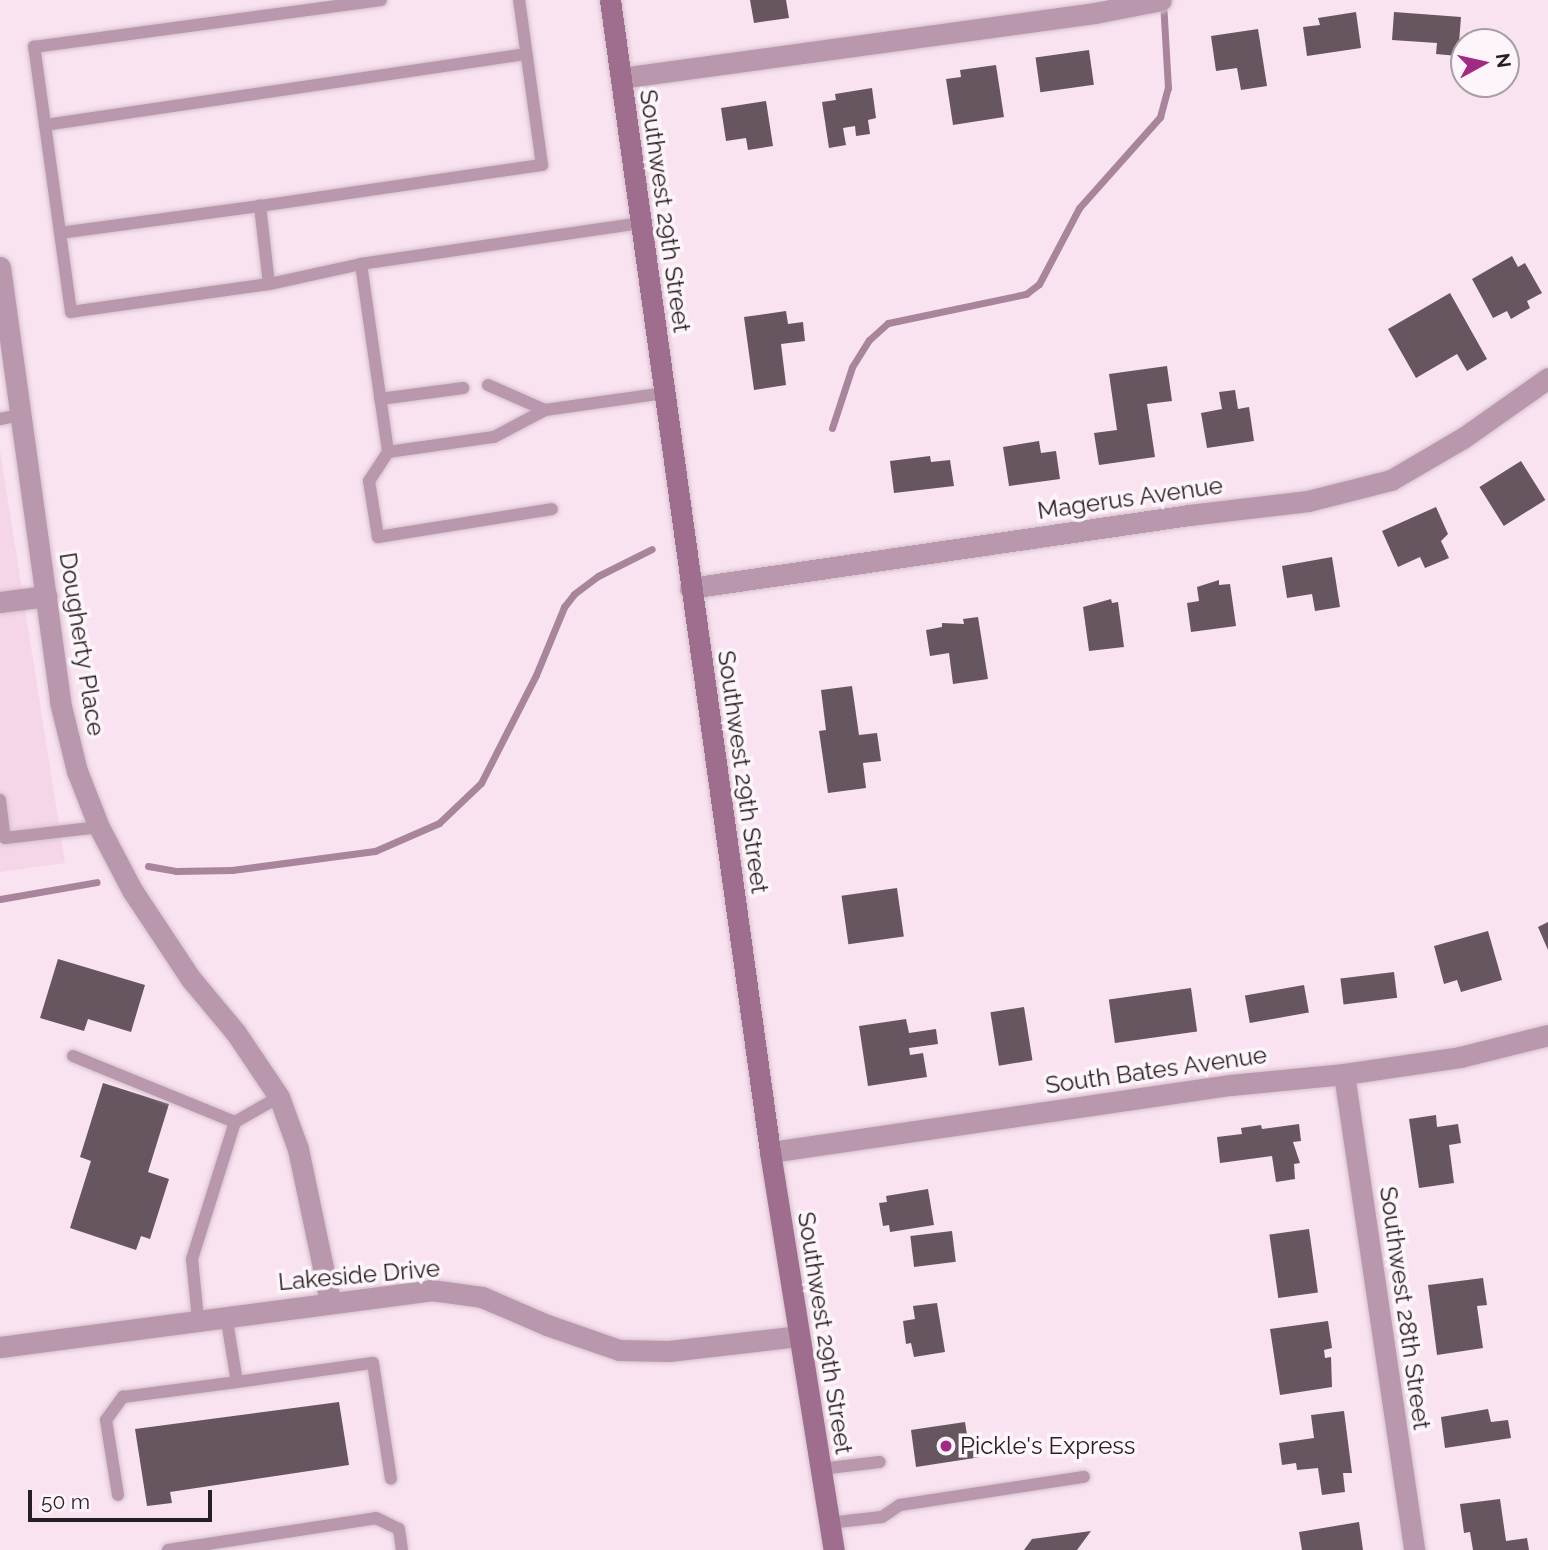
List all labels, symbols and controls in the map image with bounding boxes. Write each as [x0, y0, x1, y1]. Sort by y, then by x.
north arrow [1450, 28, 1520, 98]
text: N [1492, 52, 1516, 69]
street label: Southwest 29th Street [634, 88, 696, 334]
street label: Magerus Avenue [1035, 471, 1225, 525]
street label: Dougherty Place [53, 550, 111, 738]
street label: Southwest 29th Street [712, 649, 774, 895]
street label: South Bates Avenue [1043, 1040, 1269, 1100]
street label: Southwest 28th Street [1374, 1185, 1436, 1431]
street label: Southwest 29th Street [792, 1210, 858, 1456]
street label: Lakeside Drive [277, 1254, 441, 1296]
place label: Pickle's Express [960, 1432, 1135, 1460]
marker: Pickle's Express [938, 1438, 954, 1454]
scale bar [32, 1476, 215, 1520]
text: 50 m [41, 1489, 90, 1514]

